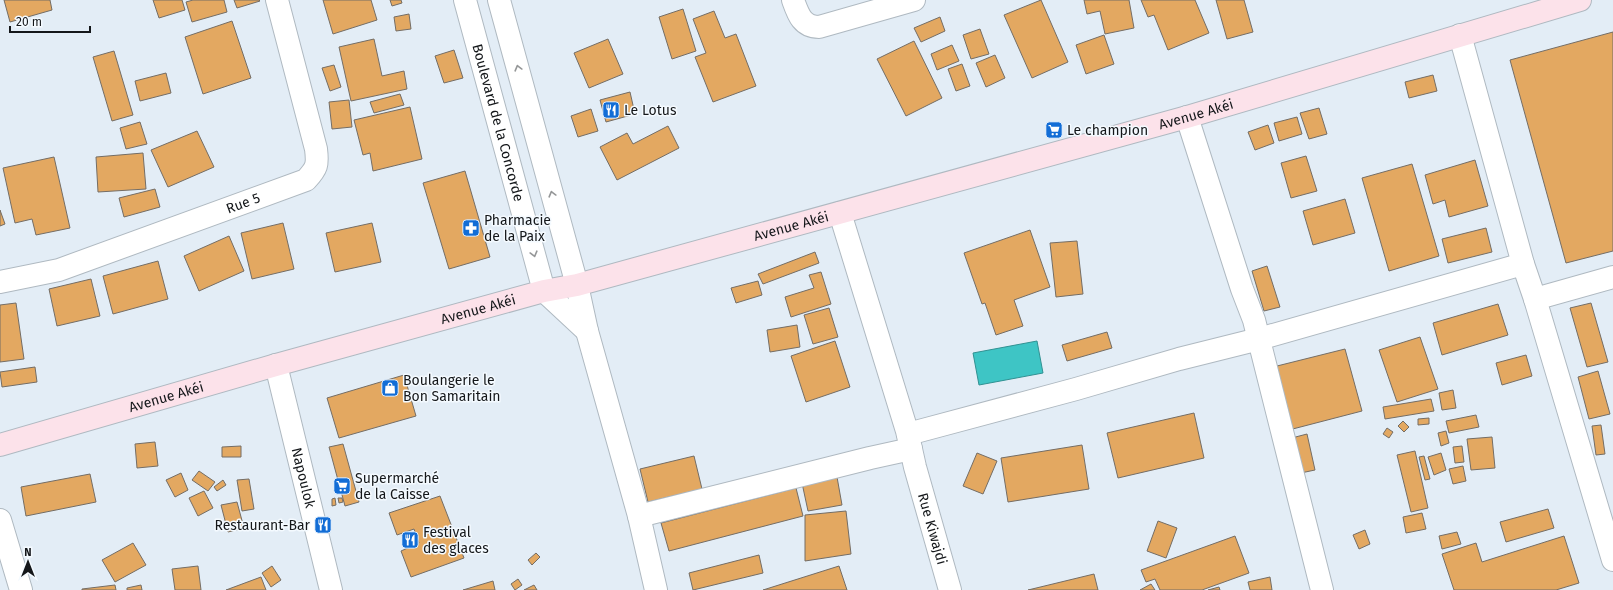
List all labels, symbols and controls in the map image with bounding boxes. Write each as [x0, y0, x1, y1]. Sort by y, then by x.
scale bar [10, 8, 90, 34]
text: 20 m [16, 15, 42, 29]
street label: Boulevard de la Concorde [469, 42, 528, 203]
one-way arrow [514, 65, 523, 72]
street label: Avenue Akéi [1157, 95, 1235, 133]
restaurant icon: Le Lotus [601, 100, 621, 120]
place label: Le Lotus [624, 102, 677, 119]
supermarket icon: Le champion [1044, 120, 1064, 140]
place label: Le champion [1067, 122, 1148, 139]
street label: Rue 5 [224, 189, 262, 217]
one-way arrow [548, 190, 557, 197]
street label: Avenue Akéi [752, 208, 830, 244]
place label: Pharmacie de la Paix [484, 212, 551, 245]
pharmacy icon: Pharmacie de la Paix [461, 218, 481, 238]
one-way arrow [530, 250, 538, 257]
street label: Avenue Akéi [439, 291, 517, 328]
place label: Boulangerie le Bon Samaritain [403, 372, 501, 405]
street label: Avenue Akéi [127, 378, 205, 416]
shop icon: Boulangerie le Bon Samaritain [380, 378, 400, 398]
street label: Napoulok [288, 446, 319, 510]
place label: Supermarché de la Caisse [355, 470, 439, 503]
supermarket icon: Supermarché de la Caisse [332, 476, 352, 496]
street label: Rue Kiwajdi [914, 491, 951, 566]
restaurant icon: Restaurant-Bar [313, 515, 333, 535]
place label: Restaurant-Bar [214, 517, 311, 534]
place label: Festival des glaces [423, 524, 489, 557]
restaurant icon: Festival des glaces [400, 530, 420, 550]
north arrow [8, 542, 48, 582]
text: N [24, 546, 32, 559]

